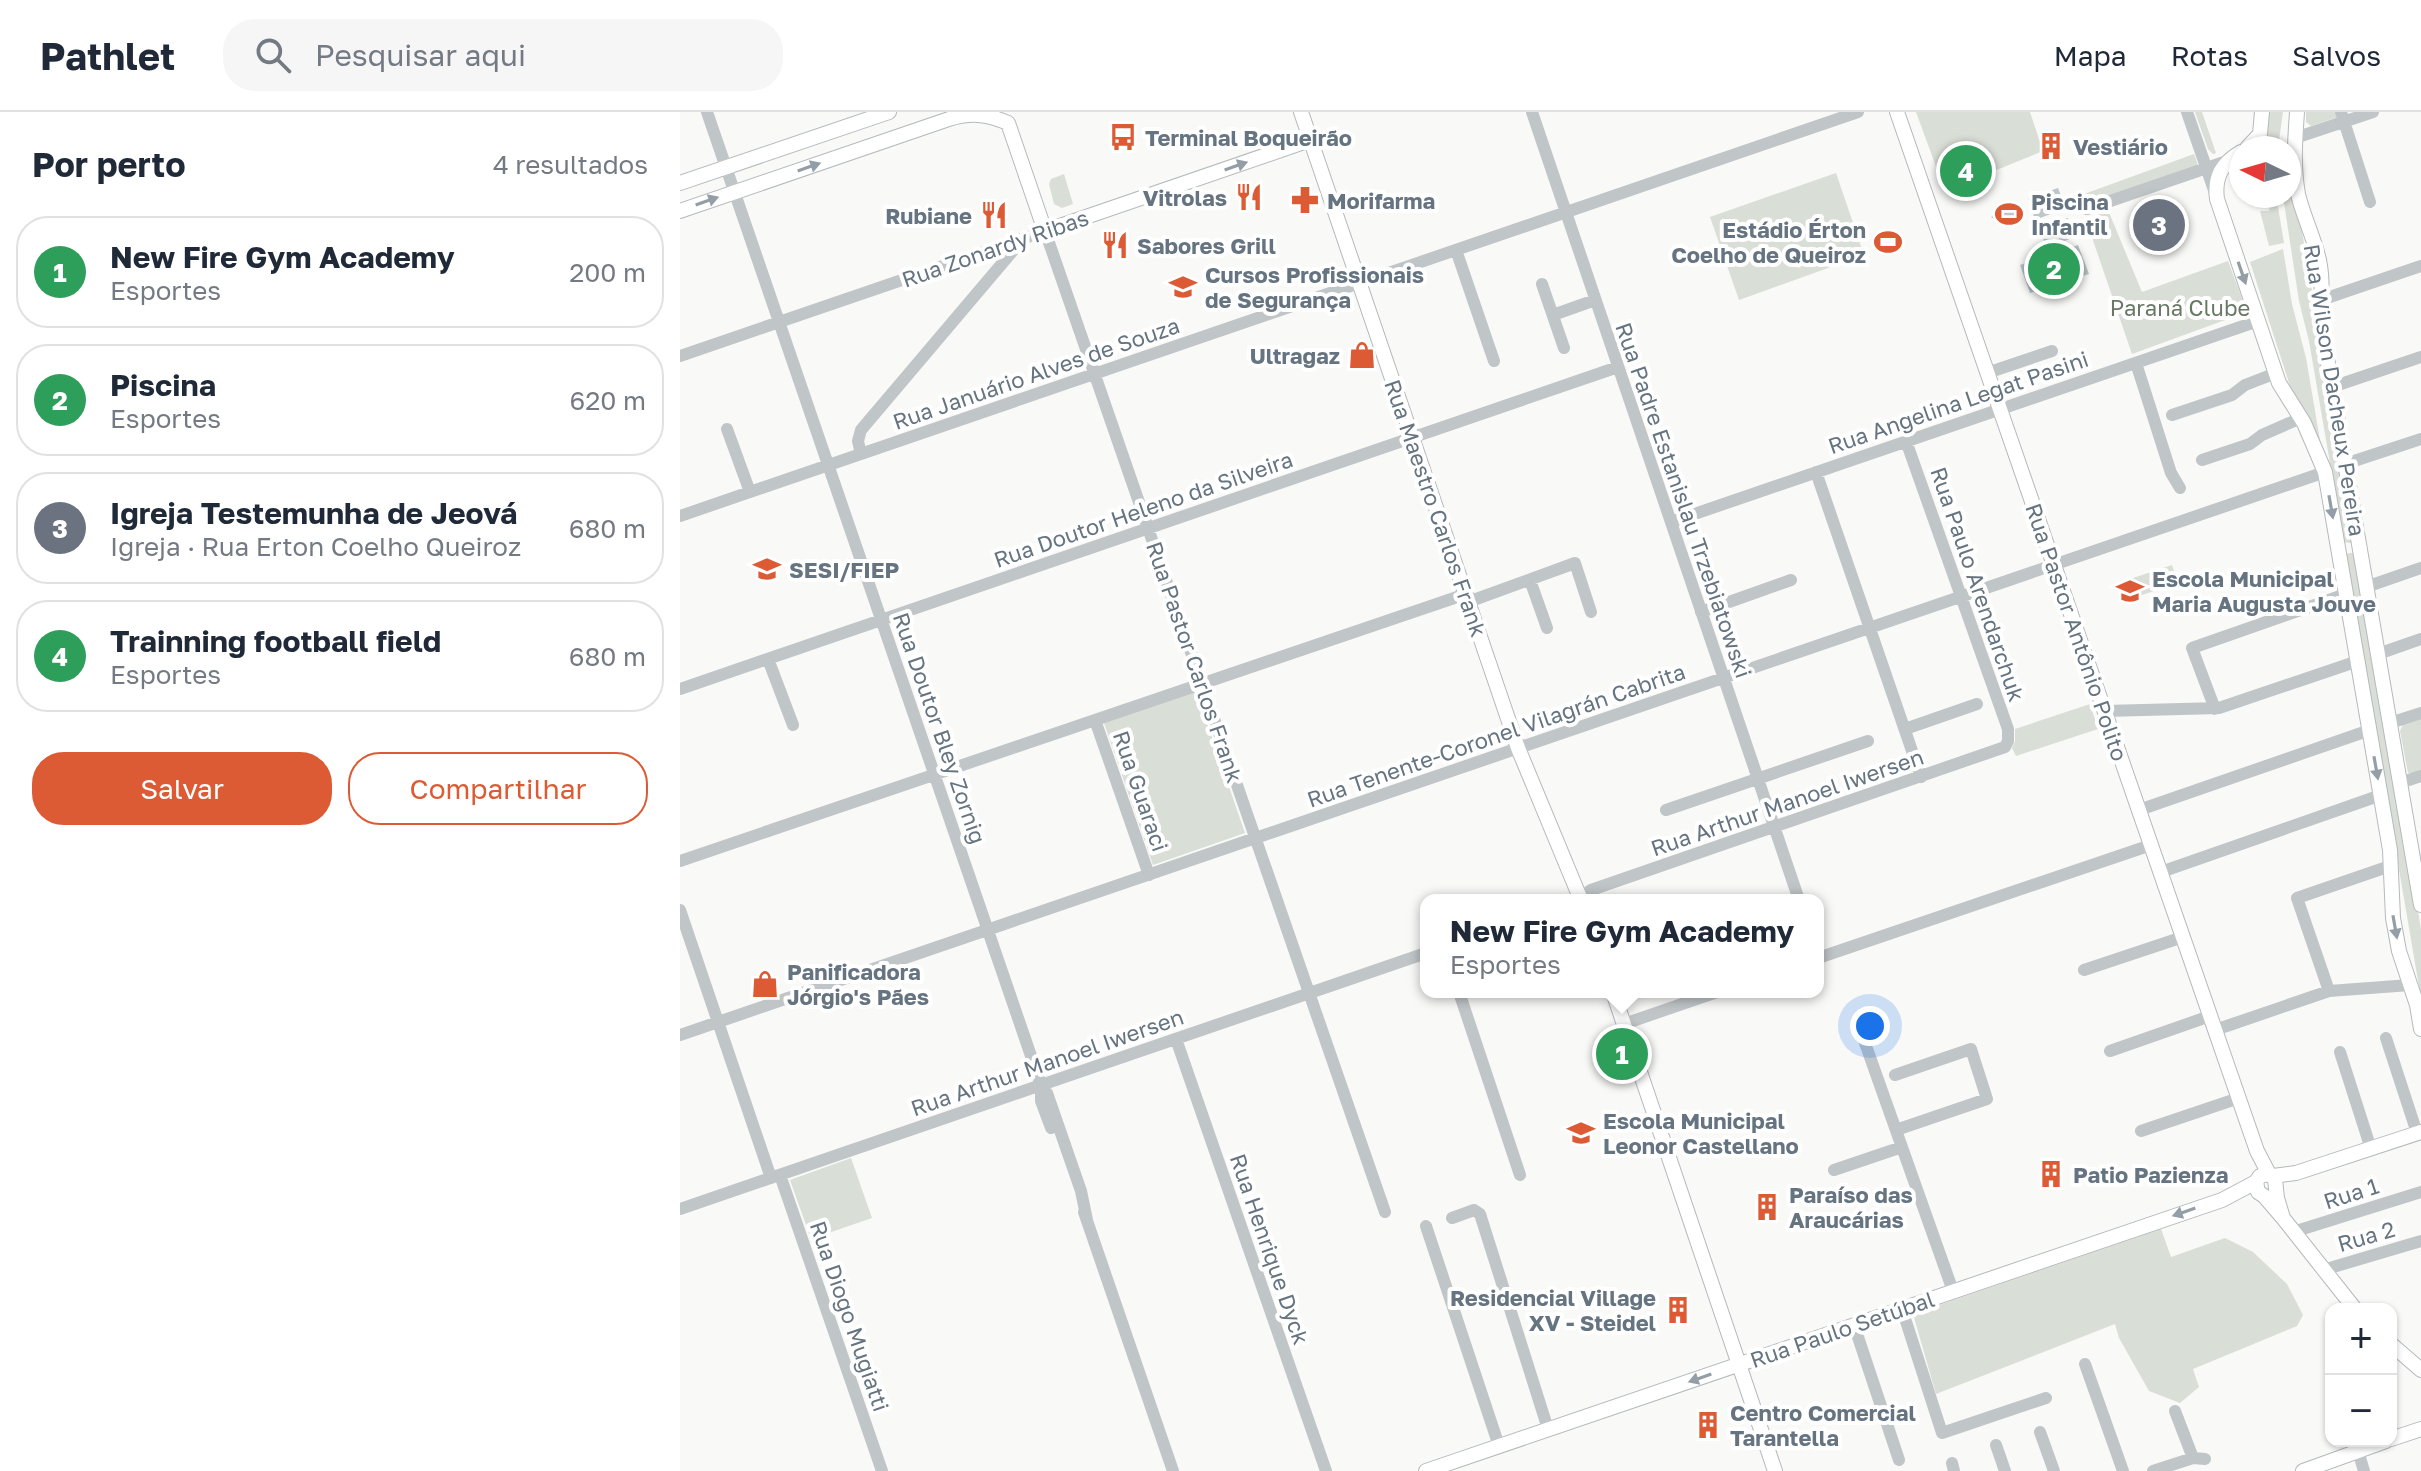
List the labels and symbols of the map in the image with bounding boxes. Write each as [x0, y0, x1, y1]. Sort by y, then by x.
bus stop icon: Terminal Boqueirão [1108, 122, 1138, 152]
place label: Terminal Boqueirão [1145, 124, 1352, 151]
building icon: Vestiário [2036, 131, 2066, 161]
place label: Vestiário [2073, 133, 2168, 160]
north arrow [2229, 136, 2301, 208]
pin: 4 [1940, 141, 1992, 201]
one-way arrow [1225, 159, 1249, 171]
one-way arrow [797, 160, 821, 172]
restaurant icon: Vitrolas [1234, 182, 1264, 212]
place label: Vitrolas [1143, 184, 1227, 211]
pharmacy icon: Morifarma [1290, 185, 1320, 215]
place label: Morifarma [1327, 187, 1435, 214]
place label: Piscina Infantil [2031, 188, 2109, 240]
one-way arrow [696, 195, 720, 207]
pin: 3 [2133, 195, 2185, 255]
sports icon: Piscina Infantil [1994, 199, 2024, 229]
restaurant icon: Rubiane [979, 200, 1009, 230]
place label: Rubiane [885, 202, 972, 229]
street label: Rua Zonardy Ribas [898, 203, 1092, 293]
place label: Estádio Érton Coelho de Queiroz [1671, 216, 1866, 268]
sports icon: Estádio Érton Coelho de Queiroz [1873, 227, 1903, 257]
restaurant icon: Sabores Grill [1100, 230, 1130, 260]
place label: Sabores Grill [1137, 232, 1276, 259]
pin: 2 [2028, 239, 2080, 299]
street label: Rua Wilson Dacheux Pereira [2299, 242, 2371, 538]
place label: Cursos Profissionais de Segurança [1205, 261, 1424, 313]
one-way arrow [2236, 261, 2248, 285]
school or university icon: Cursos Profissionais de Segurança [1168, 272, 1198, 302]
park label: Paraná Clube [2110, 294, 2250, 321]
street label: Rua Januário Alves de Souza [889, 311, 1183, 435]
street label: Rua Padre Estanislau Trzebiatowski [1610, 319, 1758, 681]
shop icon: Ultragaz [1347, 340, 1377, 370]
place label: Ultragaz [1250, 342, 1340, 369]
street label: Rua Angelina Legat Pasini [1824, 345, 2092, 459]
street label: Rua Maestro Carlos Frank [1379, 376, 1493, 640]
street label: Rua Doutor Heleno da Silveira [990, 445, 1296, 573]
street label: Rua Paulo Arendarchuk [1925, 463, 2031, 705]
one-way arrow [2325, 495, 2338, 520]
street label: Rua Pastor Antônio Polito [2020, 500, 2134, 764]
street label: Rua Pastor Carlos Frank [1141, 538, 1249, 786]
school or university icon: SESI/FIEP [752, 554, 782, 584]
place label: SESI/FIEP [789, 556, 900, 583]
place label: Escola Municipal Maria Augusta Jouve [2152, 565, 2376, 617]
school or university icon: Escola Municipal Maria Augusta Jouve [2115, 576, 2145, 606]
street label: Rua Doutor Bley Zornig [888, 609, 992, 847]
street label: Rua Tenente-Coronel Vilagrán Cabrita [1303, 657, 1689, 813]
street label: Rua Guaraci [1108, 727, 1174, 855]
street label: Rua Arthur Manoel Iwersen [1647, 743, 1927, 861]
one-way arrow [2370, 755, 2383, 780]
one-way arrow [2389, 915, 2401, 940]
place label: Panificadora Jórgio's Pães [787, 958, 929, 1010]
shop icon: Panificadora Jórgio's Pães [750, 969, 780, 999]
street label: Rua Arthur Manoel Iwersen [907, 1003, 1187, 1121]
your location [1850, 1006, 1890, 1046]
pin: 1 [1596, 1024, 1648, 1084]
place label: Escola Municipal Leonor Castellano [1603, 1107, 1799, 1159]
school or university icon: Escola Municipal Leonor Castellano [1566, 1118, 1596, 1148]
street label: Rua Henrique Dyck [1225, 1150, 1315, 1348]
building icon: Patio Pazienza [2036, 1159, 2066, 1189]
place label: Patio Pazienza [2073, 1161, 2228, 1188]
street label: Rua 1 [2320, 1171, 2382, 1215]
place label: Paraíso das Araucárias [1789, 1181, 1913, 1233]
building icon: Paraíso das Araucárias [1752, 1192, 1782, 1222]
one-way arrow [2172, 1207, 2196, 1219]
street label: Rua 2 [2334, 1215, 2398, 1257]
street label: Rua Diogo Mugiatti [805, 1217, 895, 1415]
place label: Residencial Village XV - Steidel [1450, 1284, 1656, 1336]
street label: Rua Paulo Setúbal [1746, 1285, 1938, 1373]
building icon: Residencial Village XV - Steidel [1663, 1295, 1693, 1325]
one-way arrow [1687, 1372, 1711, 1384]
place label: Centro Comercial Tarantella [1730, 1399, 1916, 1451]
building icon: Centro Comercial Tarantella [1693, 1410, 1723, 1440]

